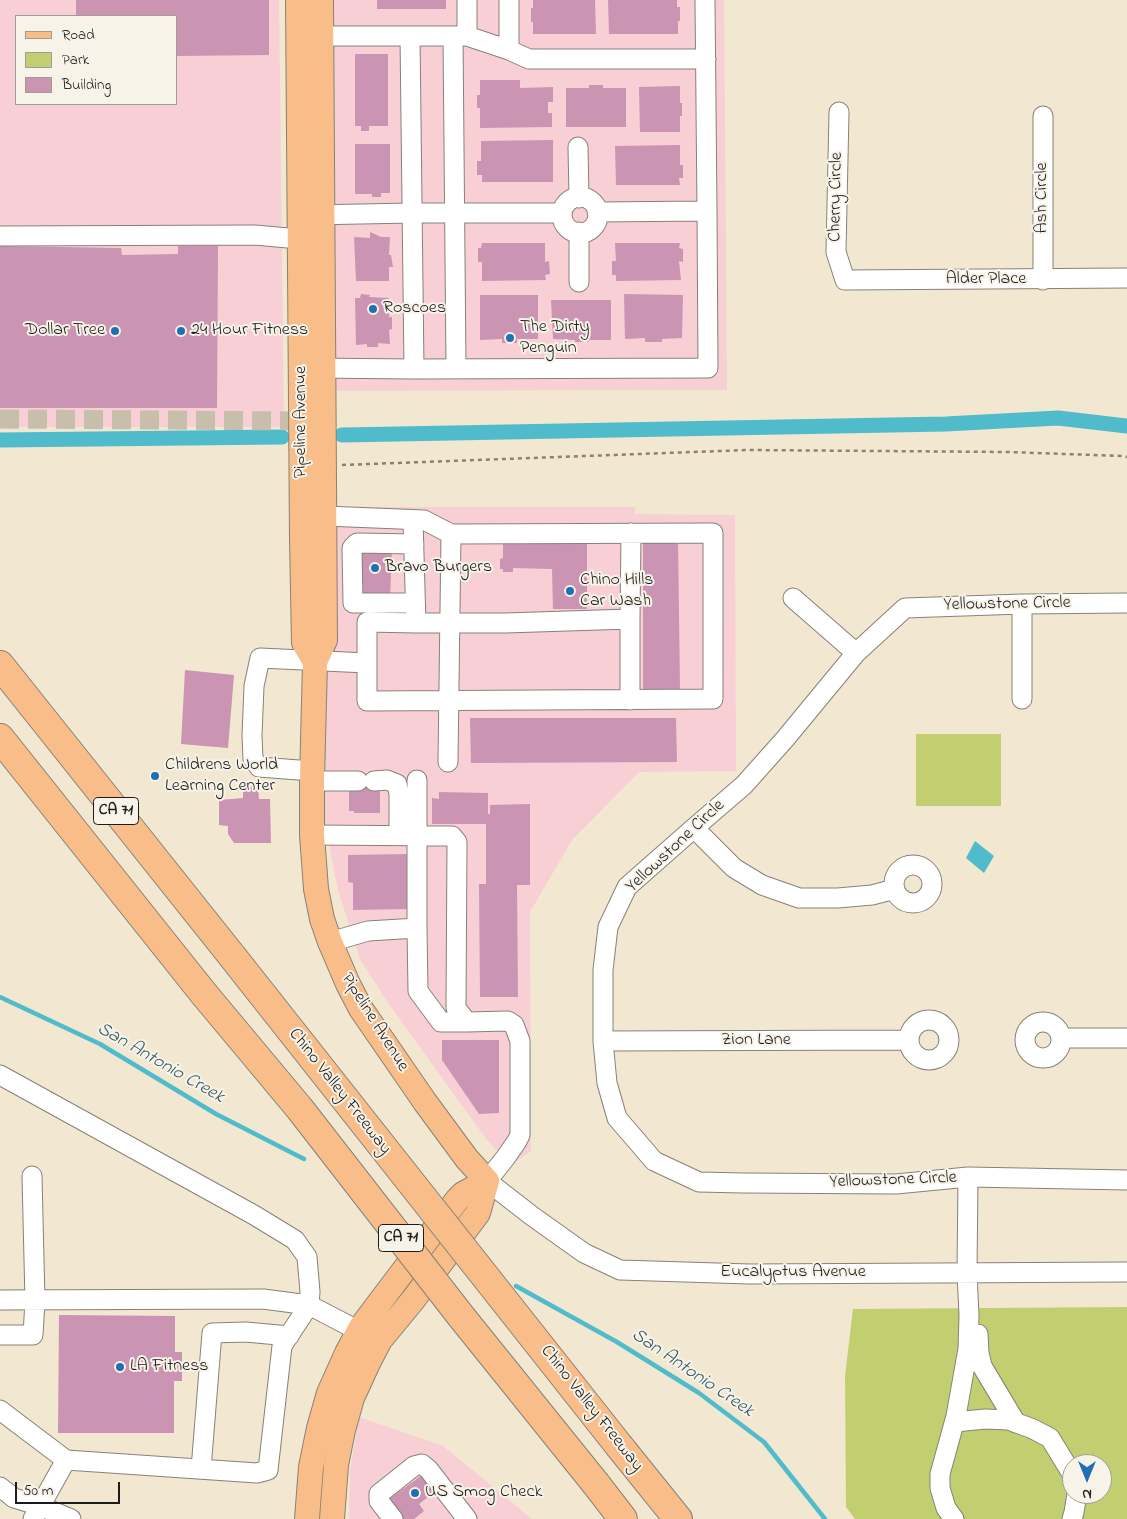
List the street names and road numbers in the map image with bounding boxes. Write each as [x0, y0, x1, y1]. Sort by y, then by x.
street label: Cherry Circle [825, 152, 849, 242]
street label: Ash Circle [1032, 162, 1054, 234]
street label: Alder Place [946, 269, 1026, 291]
street label: Pipeline Avenue [291, 366, 313, 478]
street label: Yellowstone Circle [943, 593, 1071, 617]
street label: Yellowstone Circle [622, 796, 730, 898]
road number: CA 71 [94, 798, 138, 824]
street label: Pipeline Avenue [335, 970, 413, 1076]
street label: Chino Valley Freeway [283, 1024, 395, 1160]
street label: Zion Lane [721, 1030, 791, 1052]
street label: Yellowstone Circle [829, 1168, 957, 1194]
road number: CA 71 [378, 1224, 424, 1252]
street label: Eucalyptus Avenue [720, 1262, 866, 1284]
street label: Chino Valley Freeway [535, 1341, 647, 1477]

